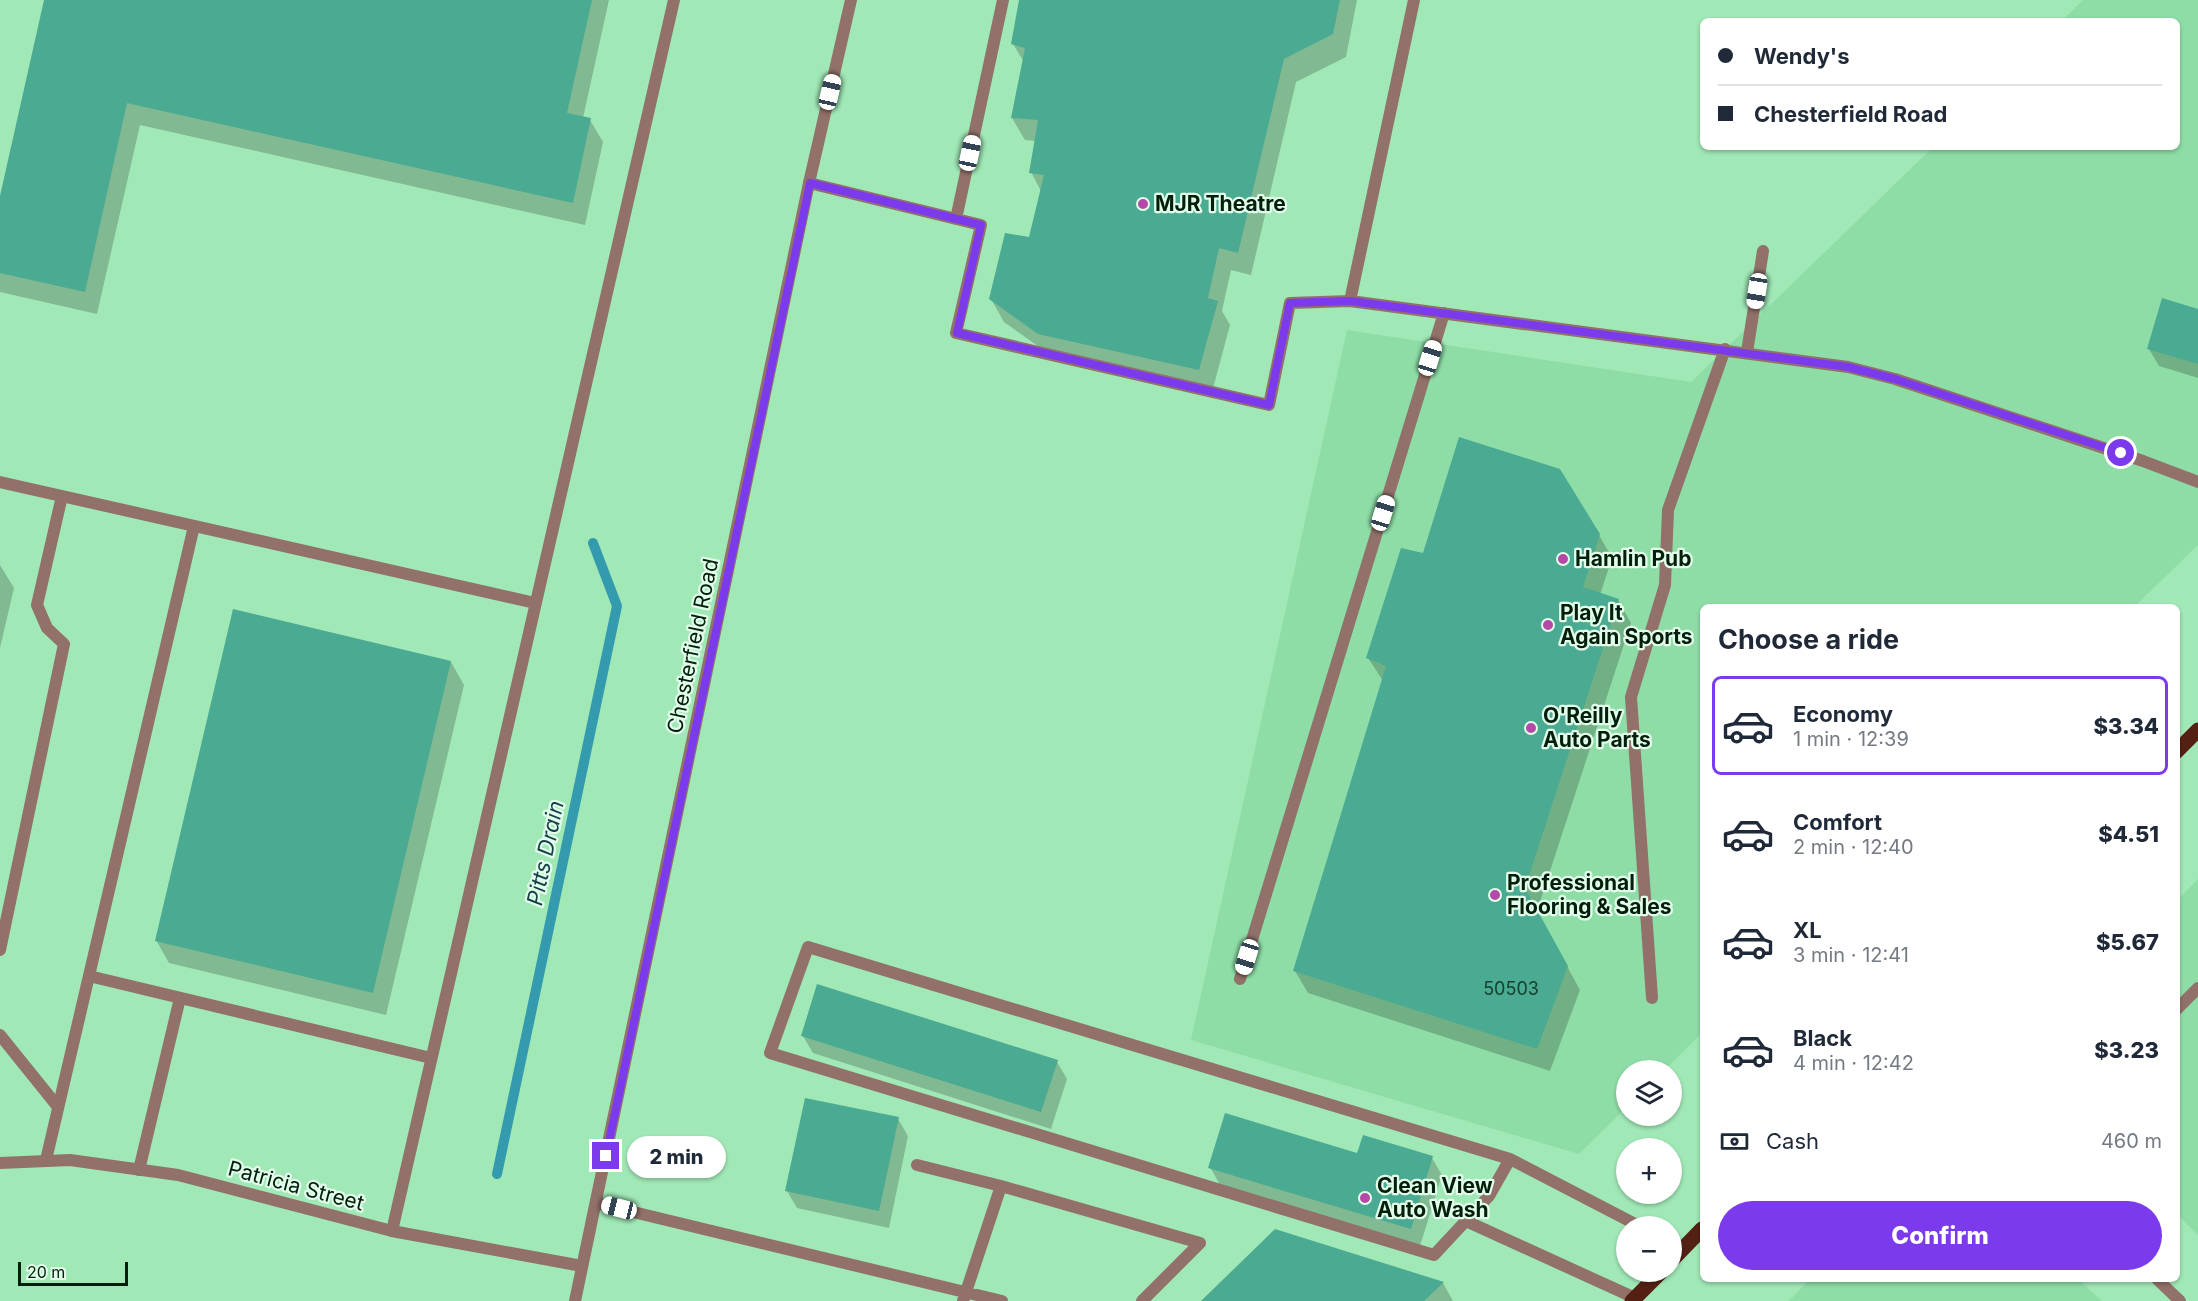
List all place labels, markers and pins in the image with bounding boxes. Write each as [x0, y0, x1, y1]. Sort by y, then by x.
place label: MJR Theatre [1155, 191, 1286, 216]
marker: MJR Theatre [1136, 197, 1150, 211]
place label: Hamlin Pub [1575, 546, 1691, 571]
marker: Hamlin Pub [1556, 552, 1570, 566]
place label: Play It Again Sports [1560, 600, 1693, 649]
marker: Play It Again Sports [1541, 618, 1555, 632]
place label: O'Reilly Auto Parts [1543, 703, 1651, 752]
marker: O'Reilly Auto Parts [1524, 721, 1538, 735]
place label: Professional Flooring & Sales [1507, 870, 1671, 919]
marker: Professional Flooring & Sales [1488, 888, 1502, 902]
place label: Clean View Auto Wash [1377, 1173, 1493, 1222]
marker: Clean View Auto Wash [1358, 1191, 1372, 1205]

